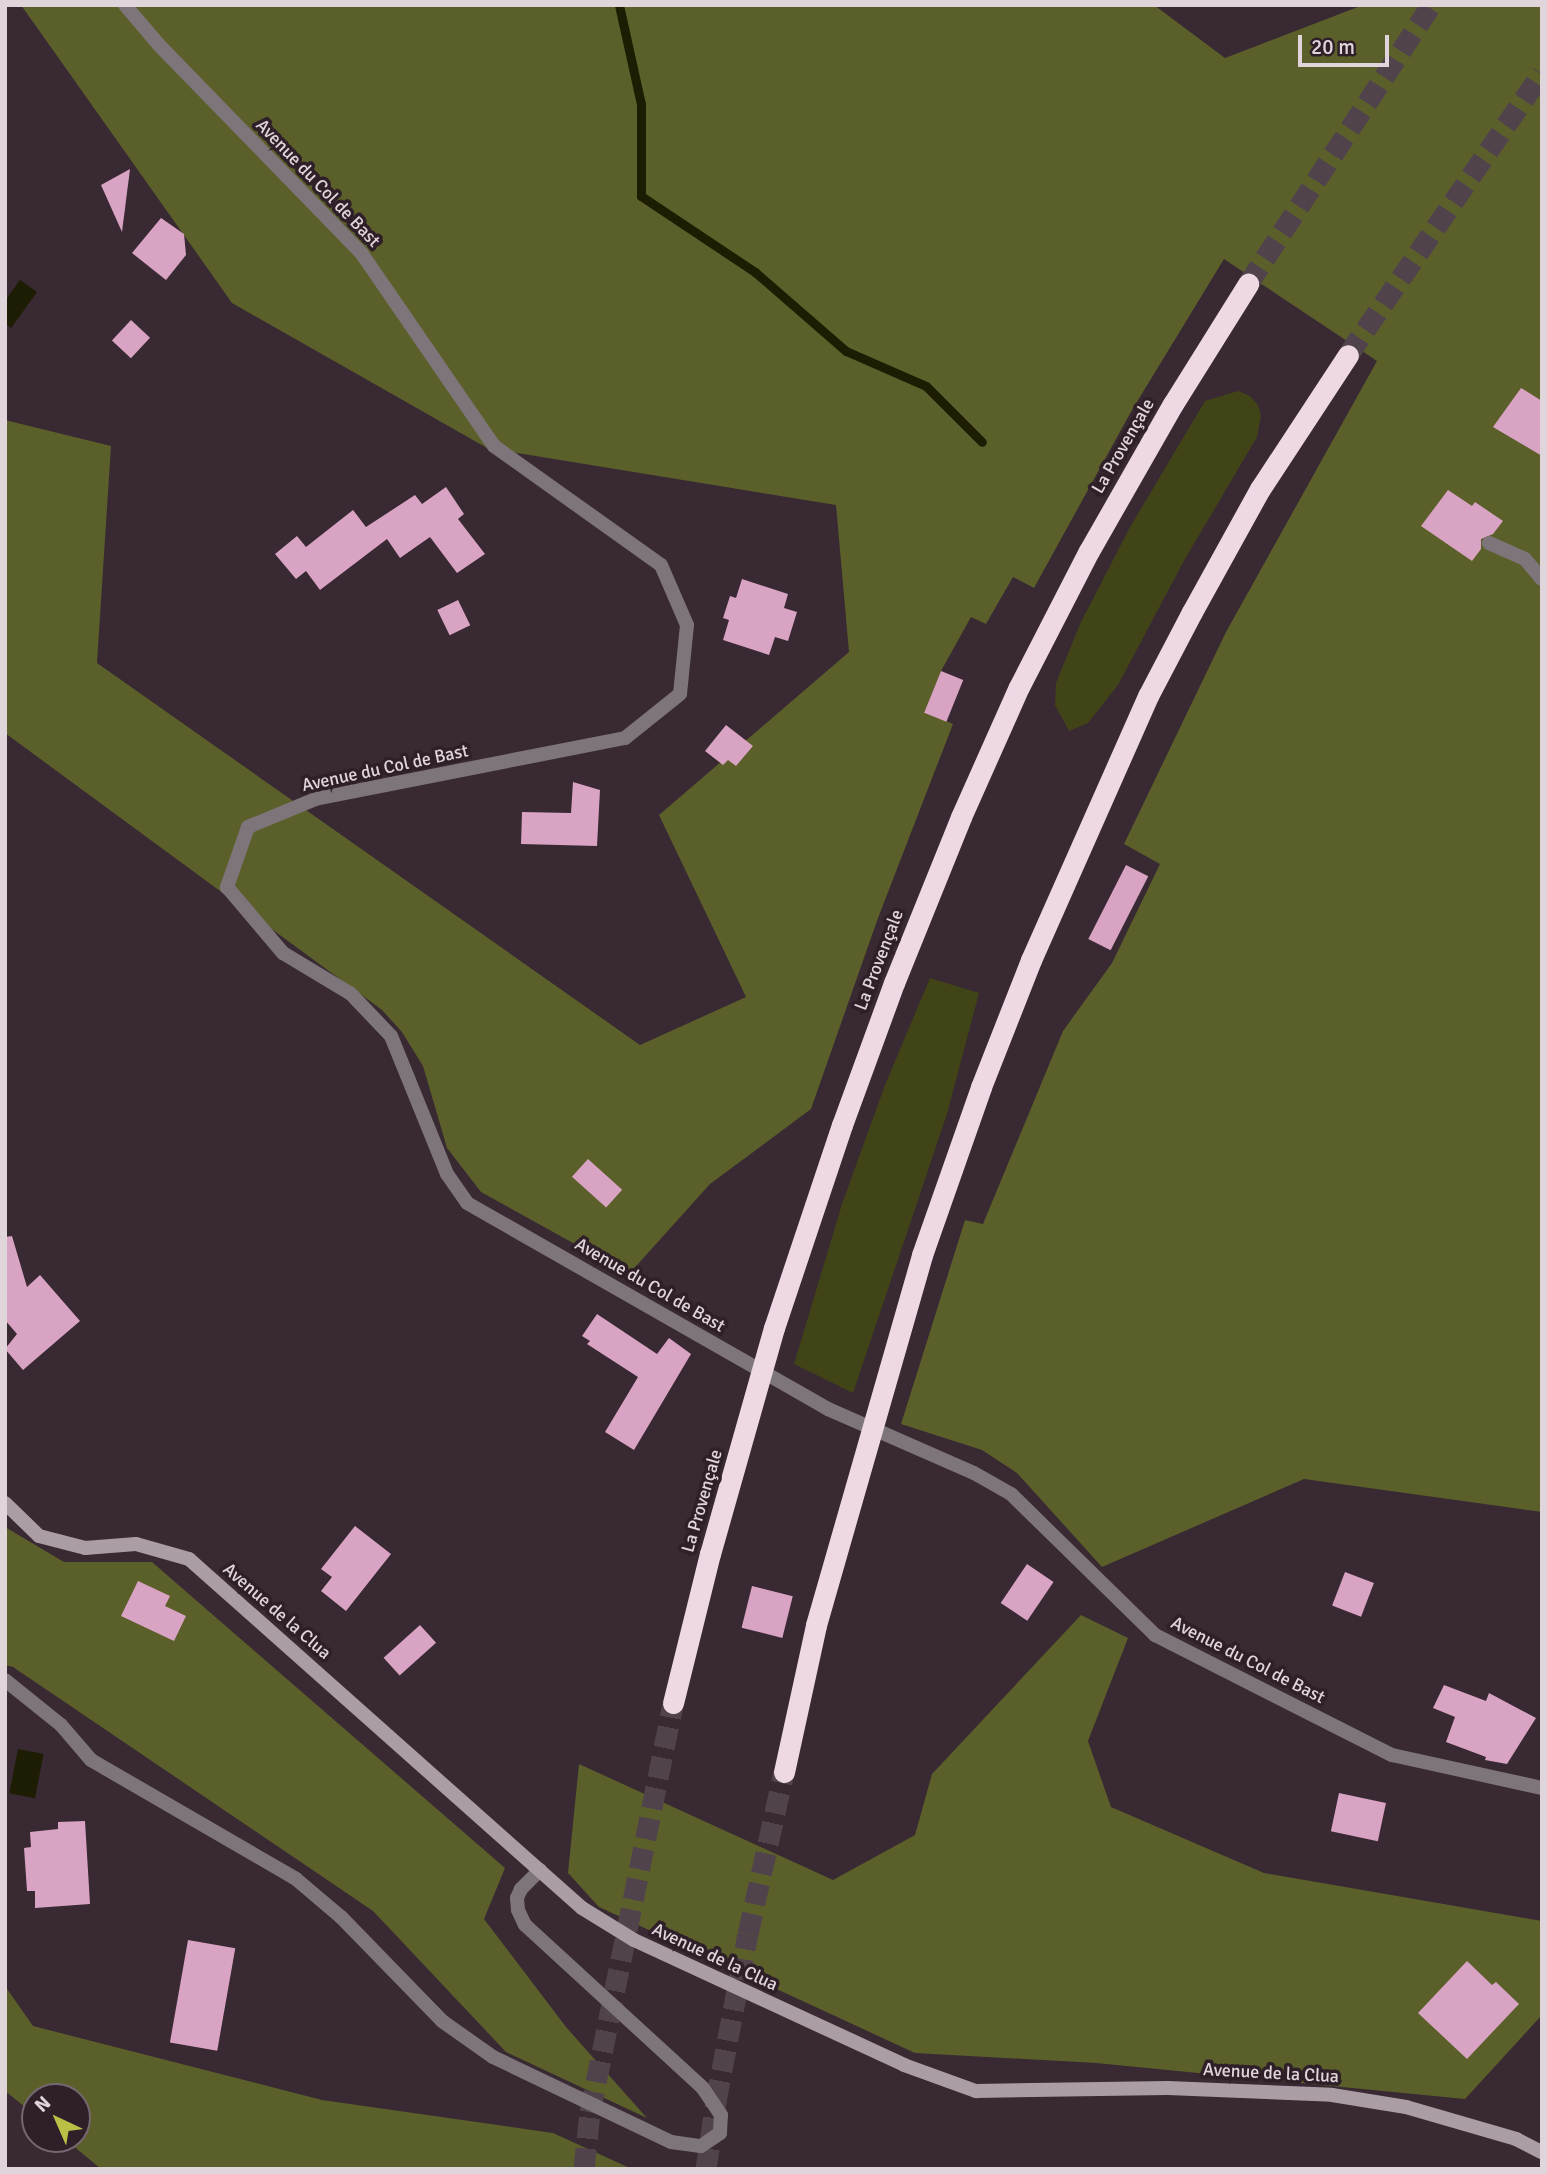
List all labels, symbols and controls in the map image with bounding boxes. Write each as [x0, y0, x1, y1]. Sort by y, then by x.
scale bar [1302, 21, 1393, 65]
text: 20 m [1311, 34, 1355, 60]
street label: Avenue du Col de Bast [251, 114, 385, 252]
street label: La Provençale [1087, 395, 1159, 497]
street label: Avenue du Col de Bast [300, 740, 470, 796]
street label: La Provençale [850, 907, 908, 1013]
street label: Avenue du Col de Bast [571, 1233, 729, 1337]
street label: La Provençale [677, 1447, 727, 1555]
street label: Avenue de la Clua [219, 1558, 335, 1664]
street label: Avenue du Col de Bast [1168, 1612, 1328, 1708]
street label: Avenue de la Clua [649, 1918, 781, 1996]
street label: Avenue de la Clua [1202, 2059, 1340, 2087]
north arrow [21, 2083, 91, 2153]
text: N [30, 2091, 56, 2118]

